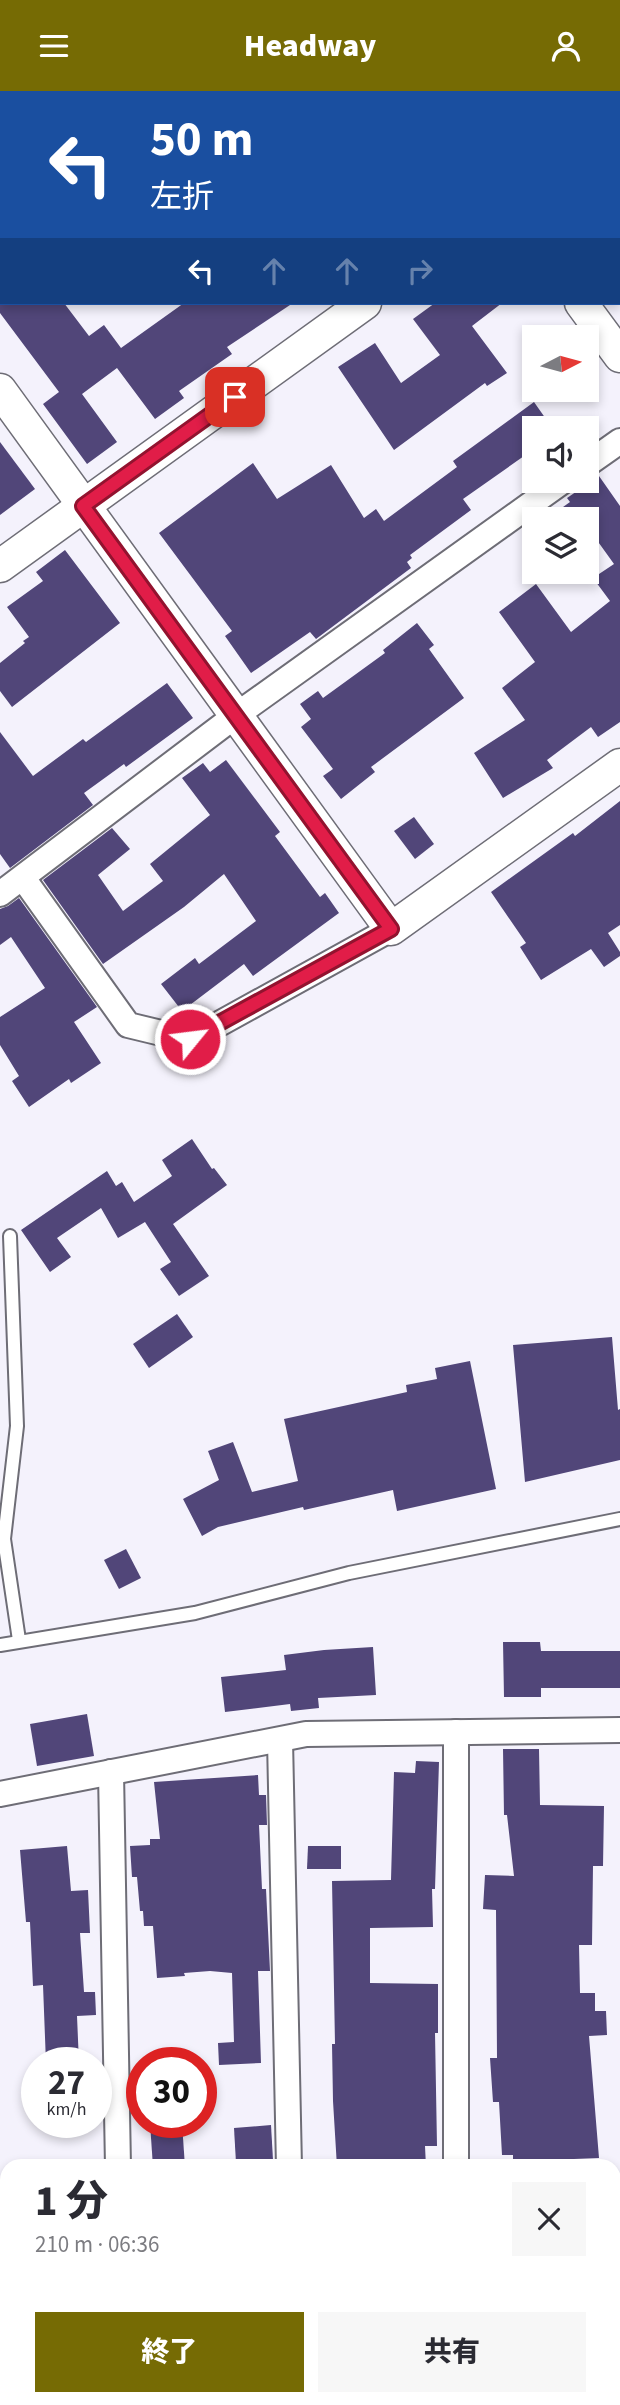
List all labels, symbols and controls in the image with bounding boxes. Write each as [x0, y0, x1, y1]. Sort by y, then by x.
text: Headway [244, 23, 376, 69]
icon: menu [35, 27, 73, 65]
icon: person [547, 27, 585, 65]
text: 50 m [150, 105, 254, 175]
icon: left [35, 119, 126, 210]
text: 左折 [150, 174, 214, 220]
icon: left [182, 252, 220, 290]
icon: ahead [255, 252, 293, 290]
icon: ahead [328, 252, 366, 290]
icon: right [401, 252, 439, 290]
north arrow [522, 325, 598, 403]
map controls [522, 325, 599, 584]
pin [205, 367, 265, 427]
icon: arrive [216, 378, 254, 416]
button: sound [522, 416, 599, 493]
button: layers [522, 507, 599, 584]
position arrow [153, 1002, 227, 1076]
speed limit sign: 30 [126, 2047, 217, 2138]
text: 27 [48, 2058, 85, 2108]
text: km/h [47, 2097, 86, 2122]
text: 1 分 [35, 2172, 108, 2232]
button: close [512, 2182, 586, 2256]
text: 210 m · 06:36 [35, 2228, 159, 2261]
button: 終了 [35, 2312, 304, 2392]
button: 共有 [318, 2312, 586, 2392]

